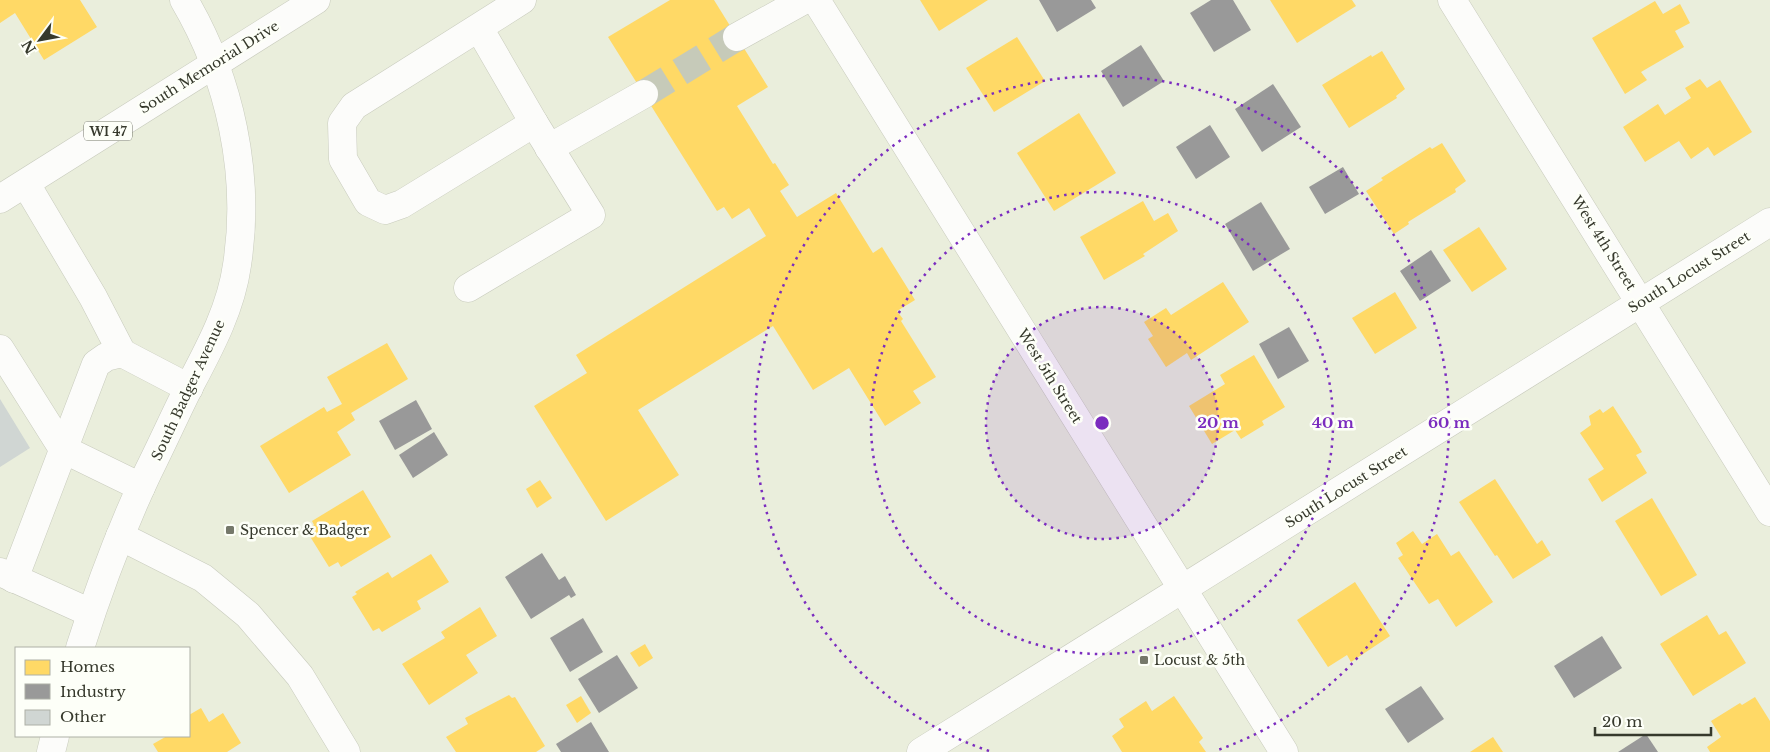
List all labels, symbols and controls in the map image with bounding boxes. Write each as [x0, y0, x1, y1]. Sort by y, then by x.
north arrow [15, 15, 65, 65]
street label: South Memorial Drive [136, 17, 282, 117]
text: N [18, 37, 40, 57]
road number: WI 47 [84, 122, 132, 140]
street label: West 4th Street [1567, 191, 1641, 294]
street label: South Locust Street [1625, 227, 1754, 317]
street label: South Badger Avenue [147, 316, 229, 464]
street label: West 5th Street [1013, 325, 1087, 427]
text: 20 m [1197, 413, 1239, 432]
text: 40 m [1312, 413, 1354, 432]
text: 60 m [1428, 413, 1470, 432]
centre of rings [1093, 414, 1111, 432]
street label: South Locust Street [1282, 442, 1411, 532]
place label: Spencer & Badger [240, 521, 370, 539]
marker: Spencer & Badger [224, 524, 236, 536]
legend [15, 647, 190, 737]
place label: Locust & 5th [1154, 651, 1245, 669]
marker: Locust & 5th [1138, 654, 1150, 666]
text: Homes [60, 657, 115, 676]
text: Industry [60, 682, 126, 701]
scale bar [1595, 704, 1711, 736]
text: Other [60, 707, 107, 726]
text: 20 m [1602, 712, 1642, 731]

